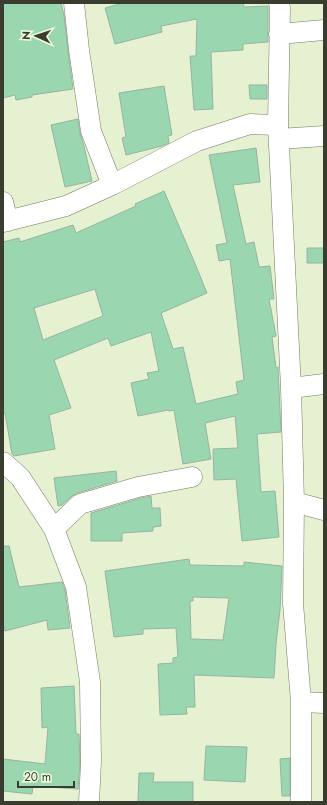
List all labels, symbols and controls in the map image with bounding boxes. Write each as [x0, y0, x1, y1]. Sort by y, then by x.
north arrow [16, 16, 56, 56]
text: N [18, 31, 34, 40]
scale bar [18, 763, 74, 789]
text: 20 m [24, 768, 51, 786]

